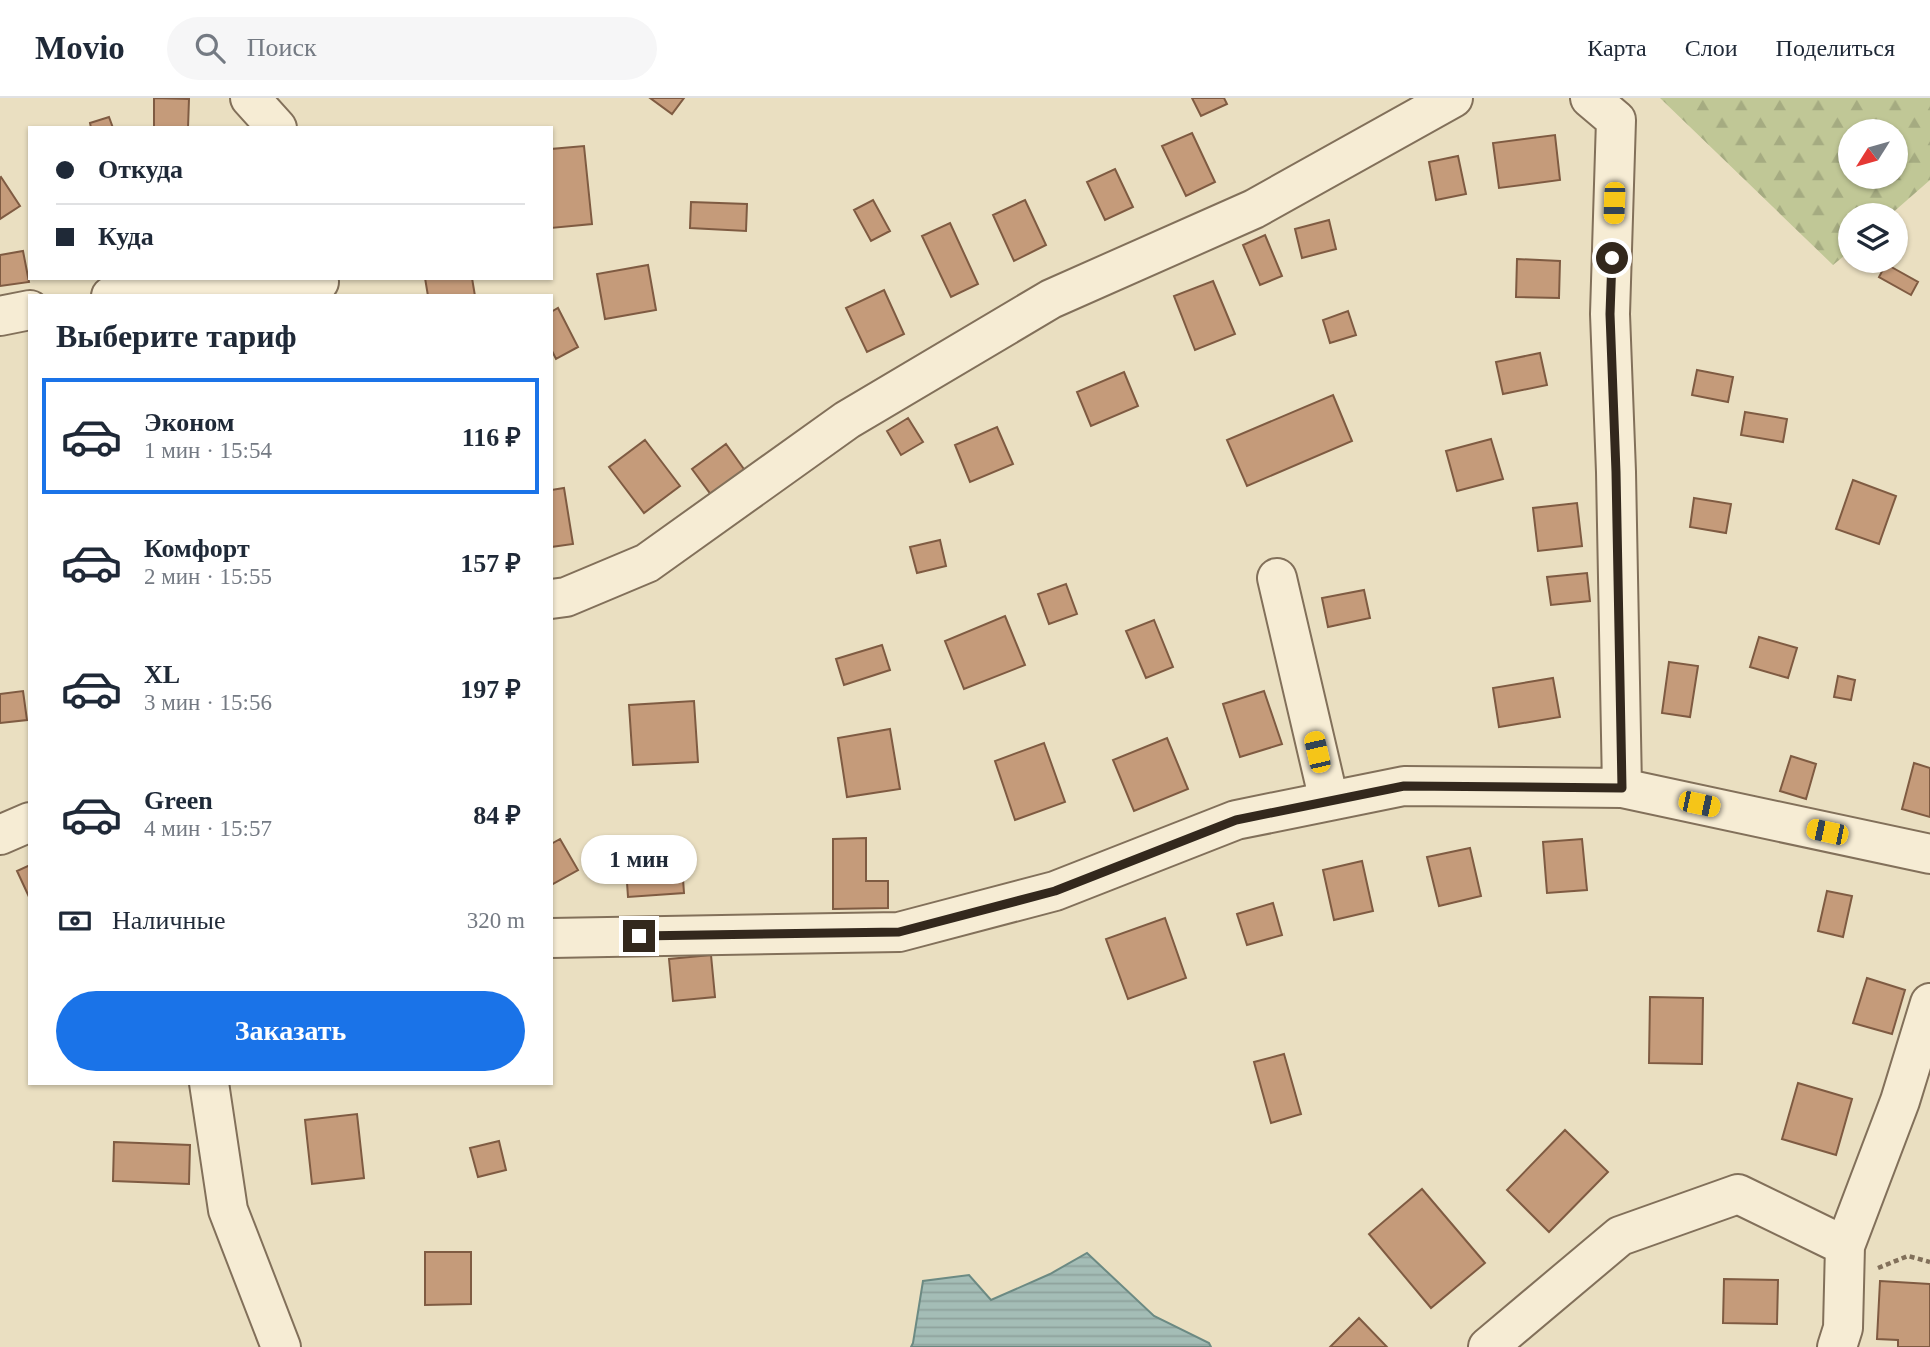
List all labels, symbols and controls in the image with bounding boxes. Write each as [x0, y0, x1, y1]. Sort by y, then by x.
search box [167, 17, 657, 80]
icon: search [191, 29, 229, 67]
text: Movio [35, 30, 125, 66]
text: Поиск [247, 33, 317, 62]
text: Карта [1587, 35, 1647, 61]
text: Слои [1685, 35, 1738, 61]
text: Поделиться [1776, 35, 1895, 61]
north arrow [1838, 119, 1908, 189]
map controls [1838, 119, 1908, 273]
text: Откуда [98, 155, 183, 184]
car [1603, 182, 1626, 224]
button: layers [1838, 203, 1908, 273]
text: Куда [98, 222, 154, 251]
route start [1596, 242, 1628, 274]
text: Выберите тариф [56, 318, 297, 354]
icon: car [60, 405, 123, 468]
text: Эконом [144, 408, 234, 437]
text: 116 ₽ [462, 423, 521, 452]
text: 1 мин · 15:54 [144, 438, 272, 463]
icon: car [60, 531, 123, 594]
text: Комфорт [144, 534, 250, 563]
text: 157 ₽ [460, 549, 521, 578]
text: 2 мин · 15:55 [144, 564, 272, 589]
icon: car [60, 657, 123, 720]
text: XL [144, 660, 180, 689]
text: 197 ₽ [460, 675, 521, 704]
text: 3 мин · 15:56 [144, 690, 272, 715]
car [1303, 729, 1332, 775]
icon: car [60, 783, 123, 846]
text: Green [144, 786, 213, 815]
car [1677, 789, 1722, 819]
text: 84 ₽ [473, 801, 521, 830]
text: 4 мин · 15:57 [144, 816, 272, 841]
car [1805, 817, 1850, 847]
callout: 1 мин [581, 834, 697, 884]
text: 1 мин [609, 847, 669, 872]
icon: cash [56, 902, 94, 940]
text: Наличные [112, 906, 225, 935]
text: 320 m [467, 908, 525, 933]
route end [623, 920, 655, 952]
button: Заказать [56, 991, 525, 1071]

